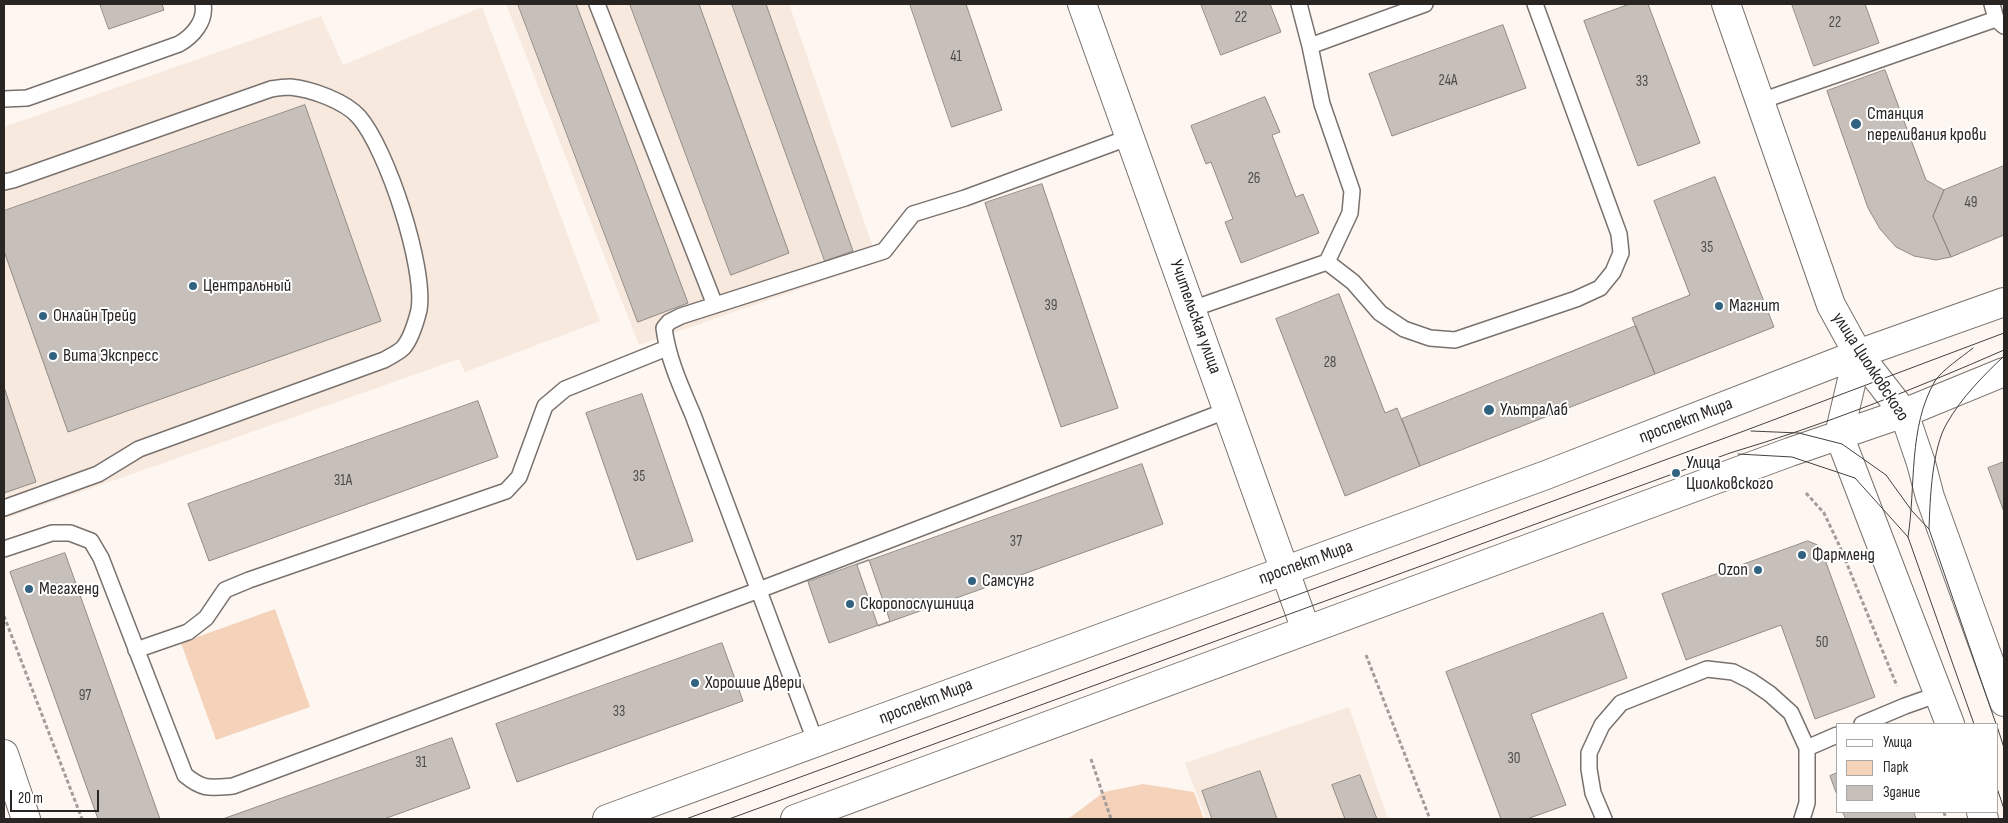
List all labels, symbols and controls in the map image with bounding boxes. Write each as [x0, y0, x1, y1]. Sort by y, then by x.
house number: 22 [1235, 9, 1247, 27]
house number: 22 [1829, 14, 1841, 32]
house number: 41 [950, 48, 962, 66]
house number: 24А [1439, 72, 1457, 90]
house number: 33 [1636, 73, 1648, 91]
place label: Станция переливания крови [1867, 103, 1986, 146]
marker: Станция переливания крови [1849, 117, 1863, 131]
house number: 26 [1248, 170, 1260, 188]
house number: 49 [1965, 194, 1977, 212]
house number: 35 [1701, 239, 1713, 257]
street label: Учительская улица [1164, 257, 1226, 377]
place label: Центральный [203, 275, 291, 297]
marker: Центральный [187, 280, 199, 292]
place label: Магнит [1729, 295, 1780, 317]
house number: 39 [1045, 297, 1057, 315]
marker: Магнит [1713, 300, 1725, 312]
place label: Онлайн Трейд [53, 305, 136, 327]
street label: улица Циолковского [1827, 309, 1913, 425]
marker: Онлайн Трейд [37, 310, 49, 322]
place label: Вита Экспресс [63, 345, 159, 367]
marker: Вита Экспресс [47, 350, 59, 362]
house number: 28 [1324, 354, 1336, 372]
street label: проспект Мира [1636, 393, 1736, 449]
place label: УльтраЛаб [1500, 399, 1568, 421]
marker: УльтраЛаб [1482, 403, 1496, 417]
place label: Улица Циолковского [1686, 452, 1773, 494]
marker: Улица Циолковского [1670, 467, 1682, 479]
house number: 35 [633, 468, 645, 486]
house number: 31А [334, 472, 352, 490]
house number: 37 [1010, 533, 1022, 551]
street label: проспект Мира [1256, 536, 1356, 590]
place label: Фармленд [1812, 544, 1875, 566]
marker: Фармленд [1796, 549, 1808, 561]
place label: Ozon [1718, 559, 1748, 581]
marker: Ozon [1752, 564, 1764, 576]
place label: Самсунг [982, 570, 1034, 592]
marker: Самсунг [966, 575, 978, 587]
place label: Мегахенд [39, 578, 99, 600]
marker: Мегахенд [23, 583, 35, 595]
place label: Скоропослушница [860, 593, 974, 615]
marker: Скоропослушница [844, 598, 856, 610]
house number: 50 [1816, 634, 1828, 652]
place label: Хорошие Двери [705, 672, 802, 694]
street label: проспект Мира [876, 674, 976, 730]
marker: Хорошие Двери [689, 677, 701, 689]
house number: 97 [79, 687, 91, 705]
house number: 33 [613, 703, 625, 721]
legend [1836, 723, 1998, 813]
text: Улица [1883, 733, 1912, 752]
house number: 30 [1508, 750, 1520, 768]
house number: 31 [415, 754, 427, 772]
text: Парк [1883, 758, 1908, 777]
scale bar [12, 780, 101, 812]
text: Здание [1883, 783, 1920, 802]
text: 20 m [18, 789, 43, 808]

